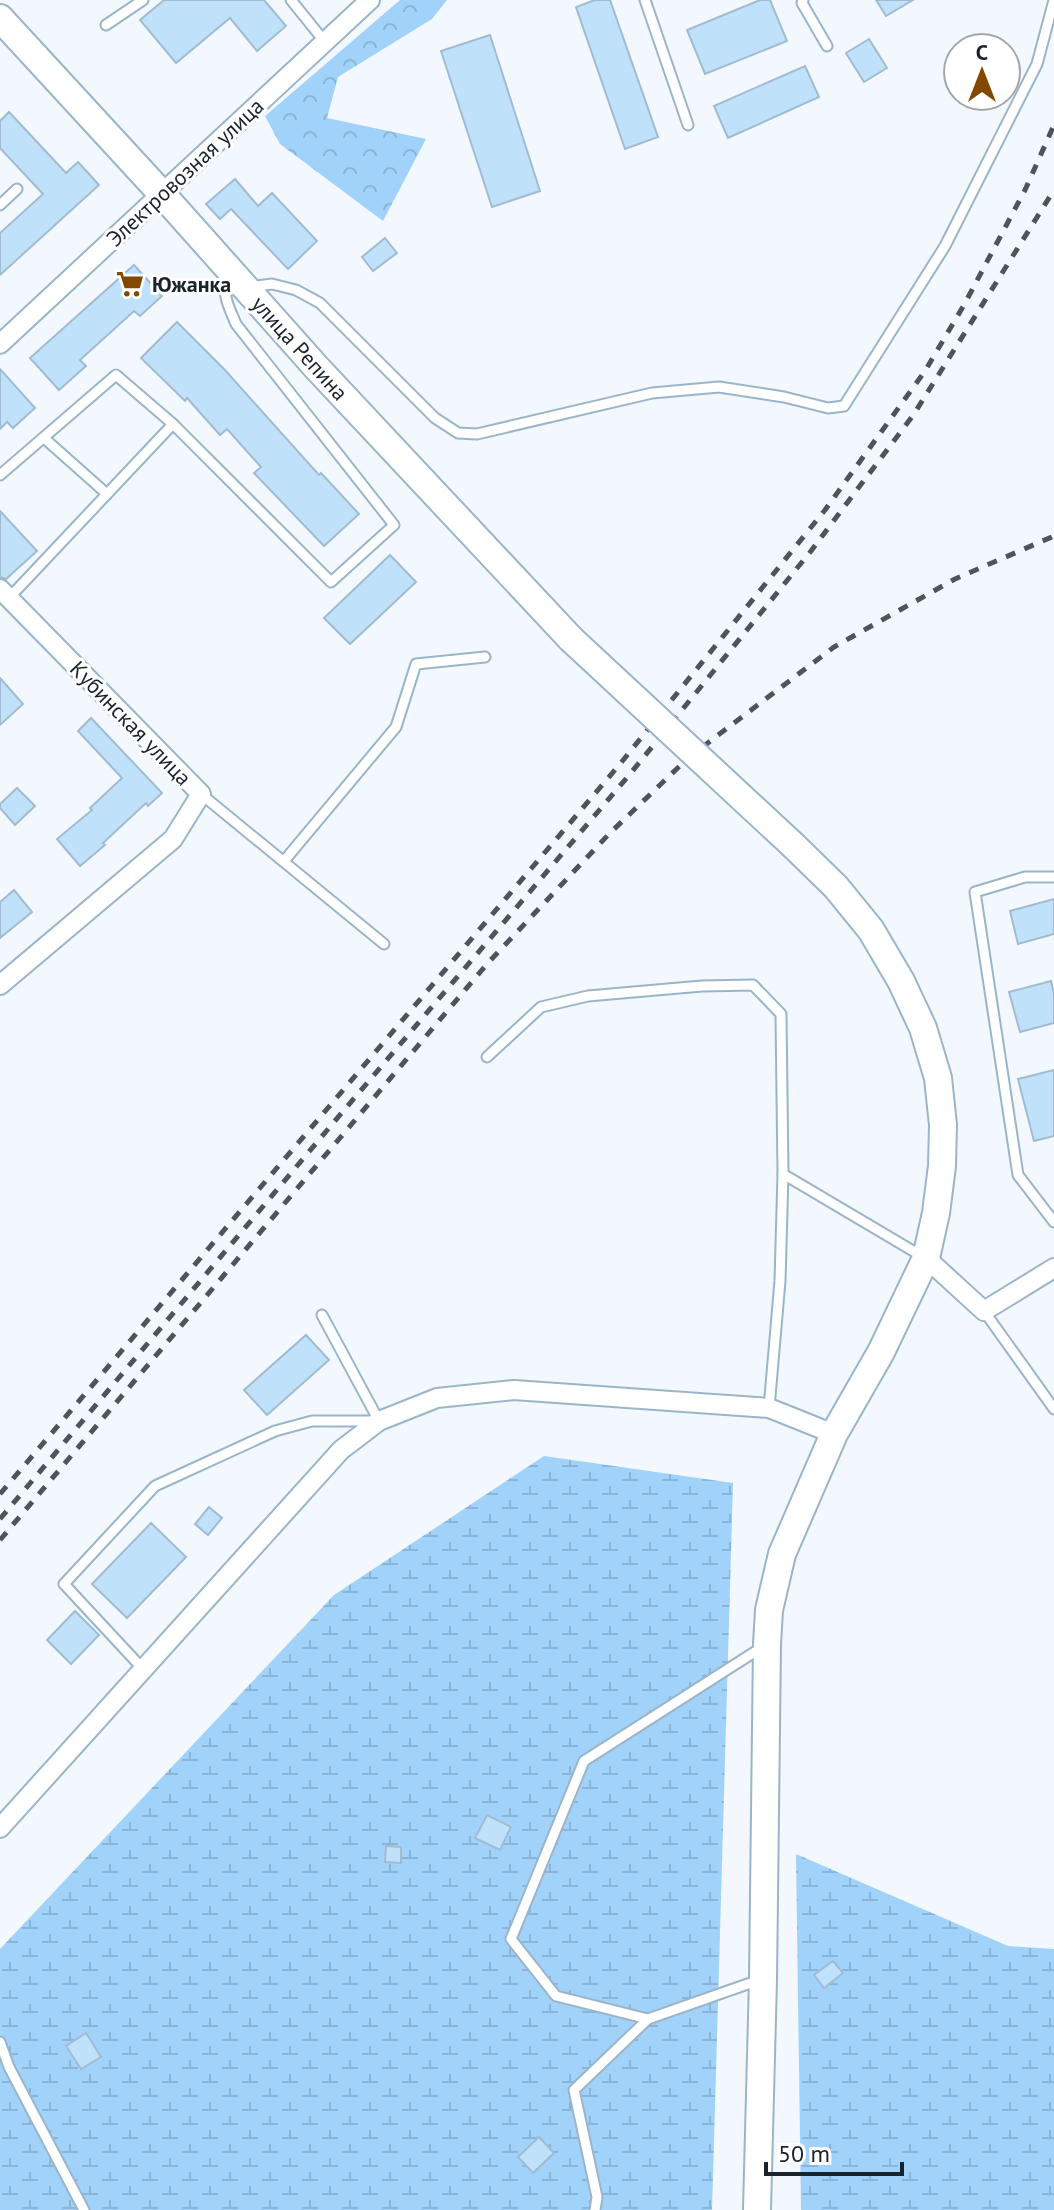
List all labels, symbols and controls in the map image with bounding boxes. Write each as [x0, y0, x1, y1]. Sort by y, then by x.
north arrow [942, 32, 1022, 112]
text: С [976, 38, 988, 66]
street label: Электровозная улица [101, 92, 269, 252]
supermarket icon: Южанка [115, 269, 145, 299]
place label: Южанка [152, 270, 231, 298]
street label: улица Репина [246, 290, 354, 406]
street label: Кубинская улица [64, 655, 198, 791]
scale bar [766, 2126, 902, 2176]
text: 50 m [778, 2138, 830, 2169]

